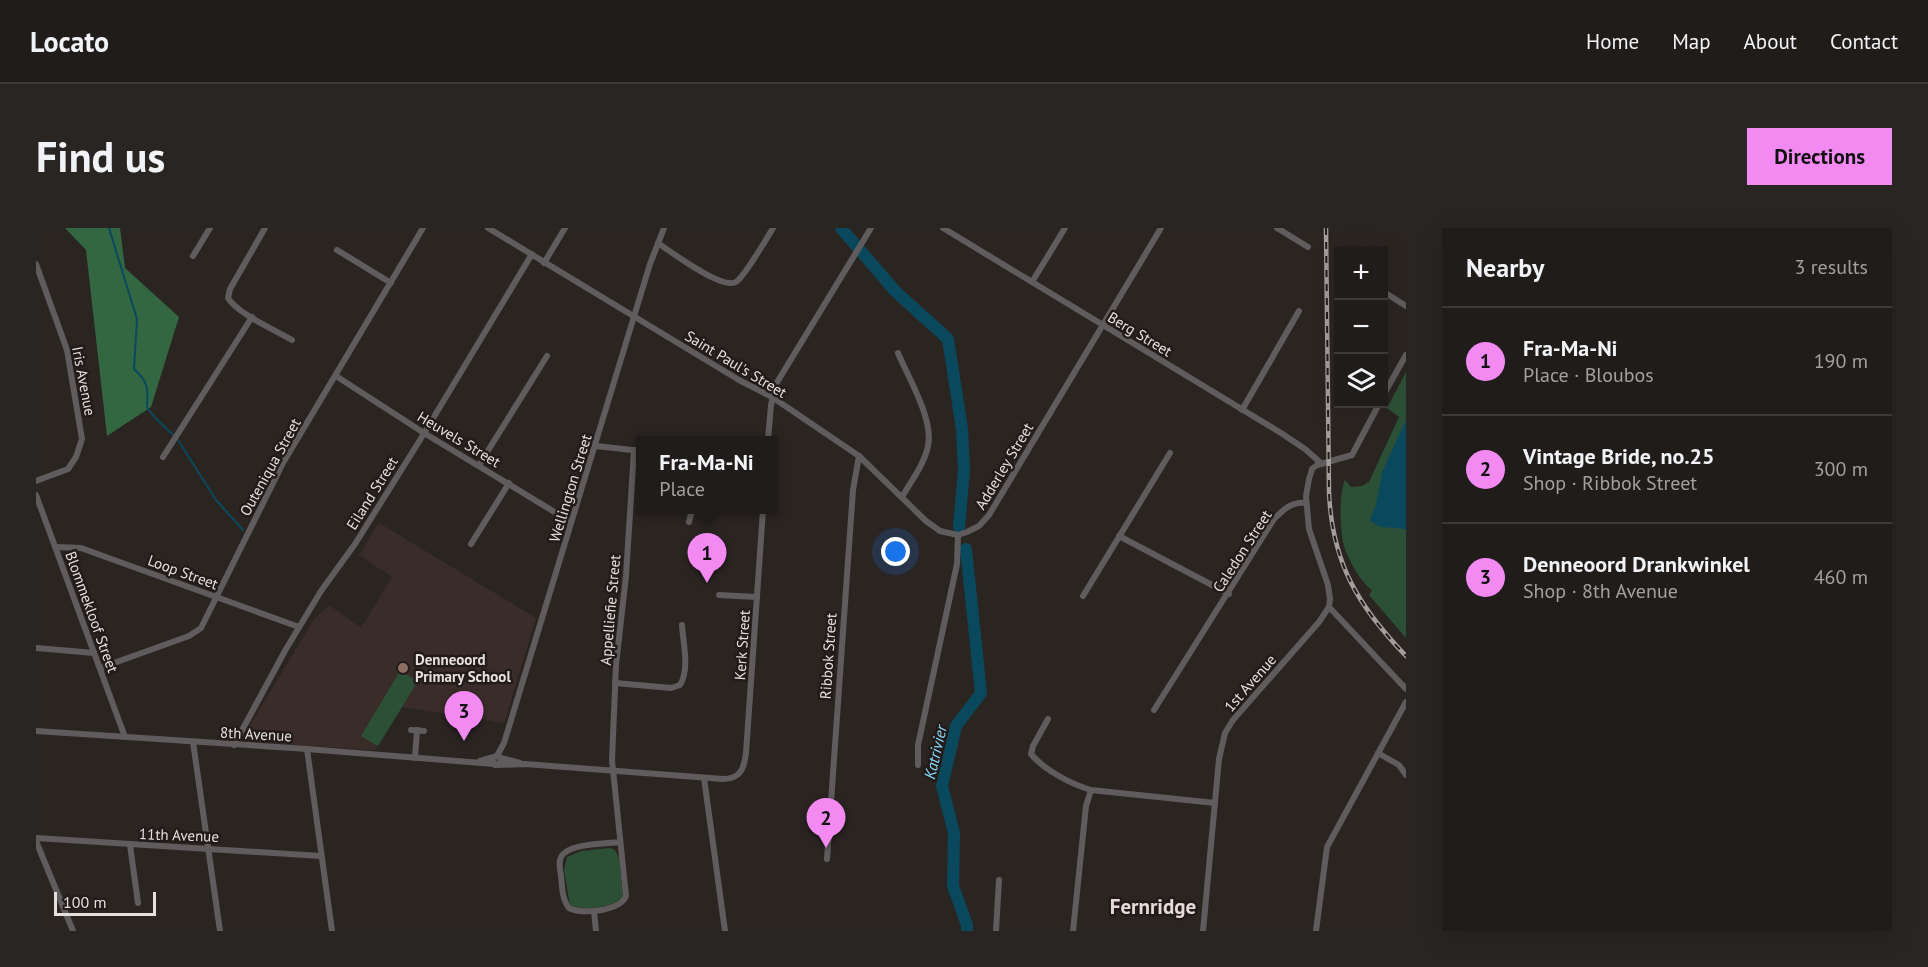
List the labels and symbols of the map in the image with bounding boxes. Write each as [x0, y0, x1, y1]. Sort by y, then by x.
street label: Berg Street [1104, 307, 1176, 361]
street label: Saint Paul's Street [682, 326, 790, 402]
street label: Iris Avenue [68, 345, 100, 417]
street label: Heuvels Street [414, 407, 504, 471]
street label: Outeniqua Street [235, 415, 305, 519]
street label: Adderley Street [971, 419, 1037, 513]
street label: Wellington Street [545, 432, 595, 544]
street label: Eiland Street [342, 453, 402, 533]
street label: Caledon Street [1208, 506, 1276, 596]
pin: 1 [688, 534, 726, 583]
your location [881, 537, 910, 566]
street label: Blommekloof Street [61, 549, 123, 675]
street label: Loop Street [145, 551, 221, 593]
street label: Appelliefie Street [596, 554, 624, 666]
street label: Kerk Street [730, 609, 754, 681]
street label: Ribbok Street [816, 612, 840, 700]
place label: Denneoord Primary School [415, 650, 511, 686]
street label: 1st Avenue [1220, 650, 1280, 716]
marker: Denneoord Primary School [396, 661, 410, 675]
pin: 3 [444, 692, 484, 741]
water label: Katrivier [919, 721, 951, 781]
street label: 8th Avenue [220, 723, 292, 745]
pin: 2 [806, 798, 846, 848]
street label: 11th Avenue [139, 824, 219, 846]
scale bar [54, 889, 156, 916]
district label: Fernridge [1110, 893, 1196, 920]

